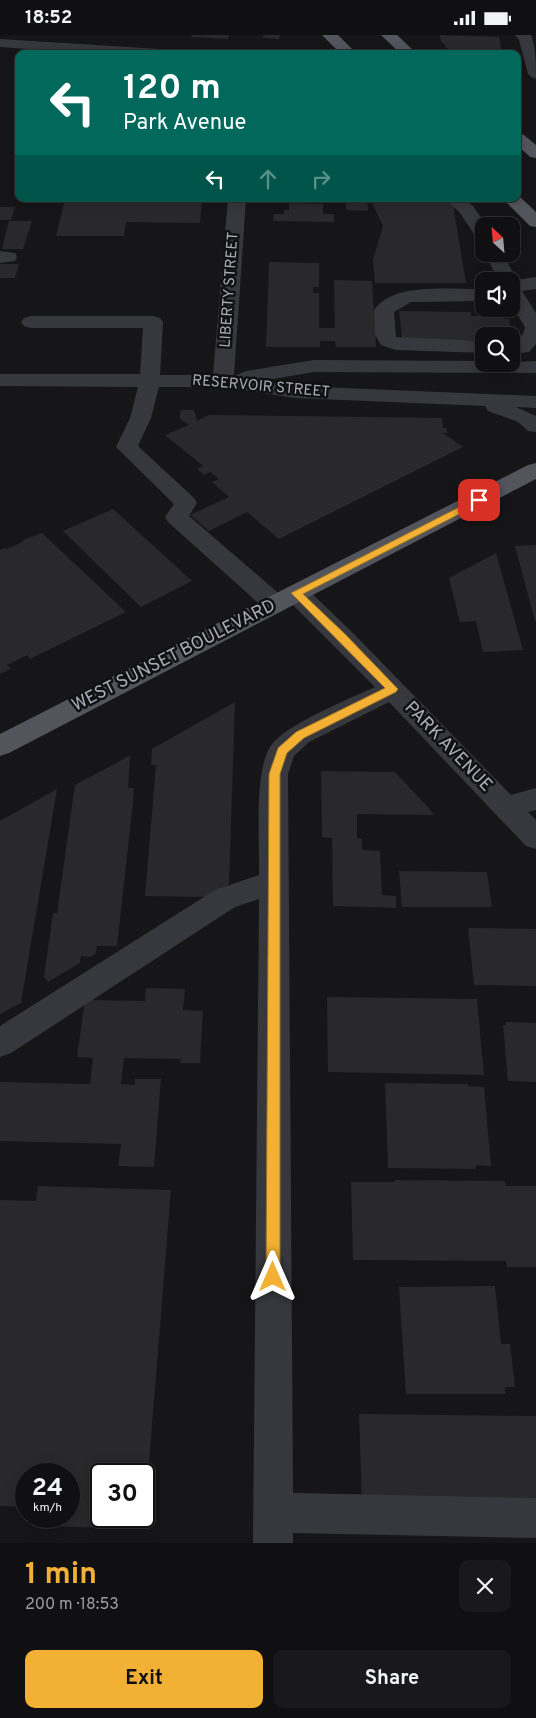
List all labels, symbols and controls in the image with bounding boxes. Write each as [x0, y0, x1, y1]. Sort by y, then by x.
text: 18:52 [25, 6, 72, 30]
text: 120 m [123, 67, 221, 111]
icon: left [40, 70, 105, 135]
text: Park Avenue [123, 110, 246, 137]
icon: left [201, 165, 229, 193]
icon: ahead [254, 165, 282, 193]
icon: right [307, 165, 335, 193]
north arrow [475, 217, 520, 263]
map controls [475, 217, 520, 372]
street label: LIBERTY STREET [216, 231, 244, 349]
button: sound [475, 272, 520, 317]
button: search [475, 327, 520, 372]
street label: RESERVOIR STREET [191, 372, 331, 402]
pin [458, 479, 500, 521]
icon: arrive [465, 486, 493, 514]
street label: WEST SUNSET BOULEVARD [68, 595, 280, 717]
street label: PARK AVENUE [399, 697, 497, 797]
position arrow [246, 1250, 298, 1302]
speed limit sign: 30 [90, 1463, 155, 1528]
text: 24 [32, 1473, 63, 1505]
text: km/h [33, 1500, 62, 1516]
text: 1 min [25, 1557, 97, 1594]
button: close [459, 1560, 511, 1612]
text: 200 m · 18:53 [25, 1595, 119, 1615]
button: Exit [25, 1650, 263, 1708]
button: Share [273, 1650, 511, 1708]

